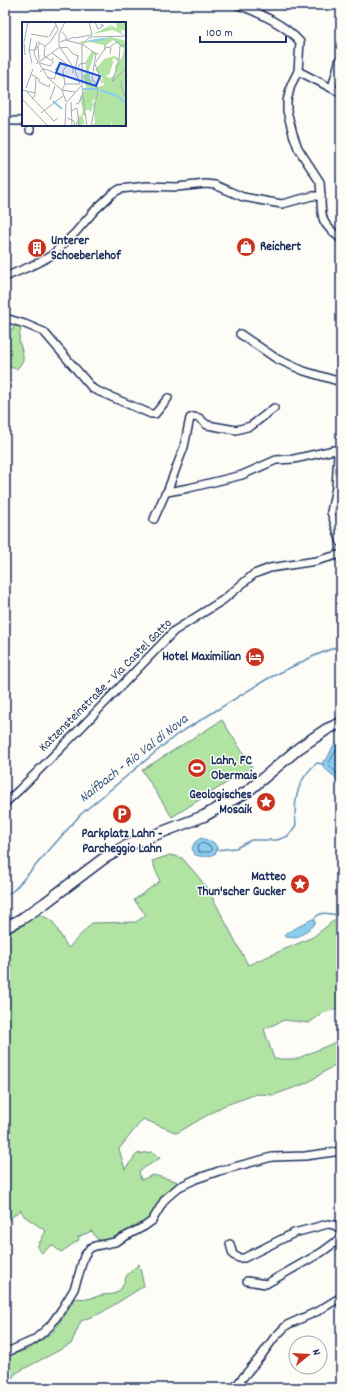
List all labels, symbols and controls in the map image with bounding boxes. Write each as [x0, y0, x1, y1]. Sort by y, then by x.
scale bar [200, 18, 286, 44]
inset map [22, 22, 126, 126]
text: 100 m [206, 25, 233, 42]
place label: Unterer Schoeberlehof [51, 232, 122, 266]
shop icon: Reichert [235, 236, 257, 258]
building icon: Unterer Schoeberlehof [26, 237, 48, 259]
place label: Reichert [260, 238, 301, 257]
street label: Katzensteinstraße - Via Castel Gatto [35, 615, 177, 757]
hotel icon: Hotel Maximilian [244, 646, 266, 668]
place label: Hotel Maximilian [162, 648, 241, 667]
water label: Naifbach - Rio Val di Nova [75, 709, 194, 808]
place label: Lahn, FC Obermais [211, 752, 258, 786]
sports icon: Lahn, FC Obermais [186, 757, 208, 779]
place label: Geologisches Mosaik [189, 786, 253, 820]
place icon: Geologisches Mosaik [255, 791, 277, 813]
parking icon: Parkplatz Lahn - Parcheggio Lahn [111, 803, 133, 825]
place label: Parkplatz Lahn - Parcheggio Lahn [82, 825, 163, 859]
place label: Matteo Thun'scher Gucker [197, 868, 287, 902]
place icon: Matteo Thun'scher Gucker [289, 873, 311, 895]
north arrow [288, 1335, 328, 1375]
text: N [307, 1347, 324, 1358]

